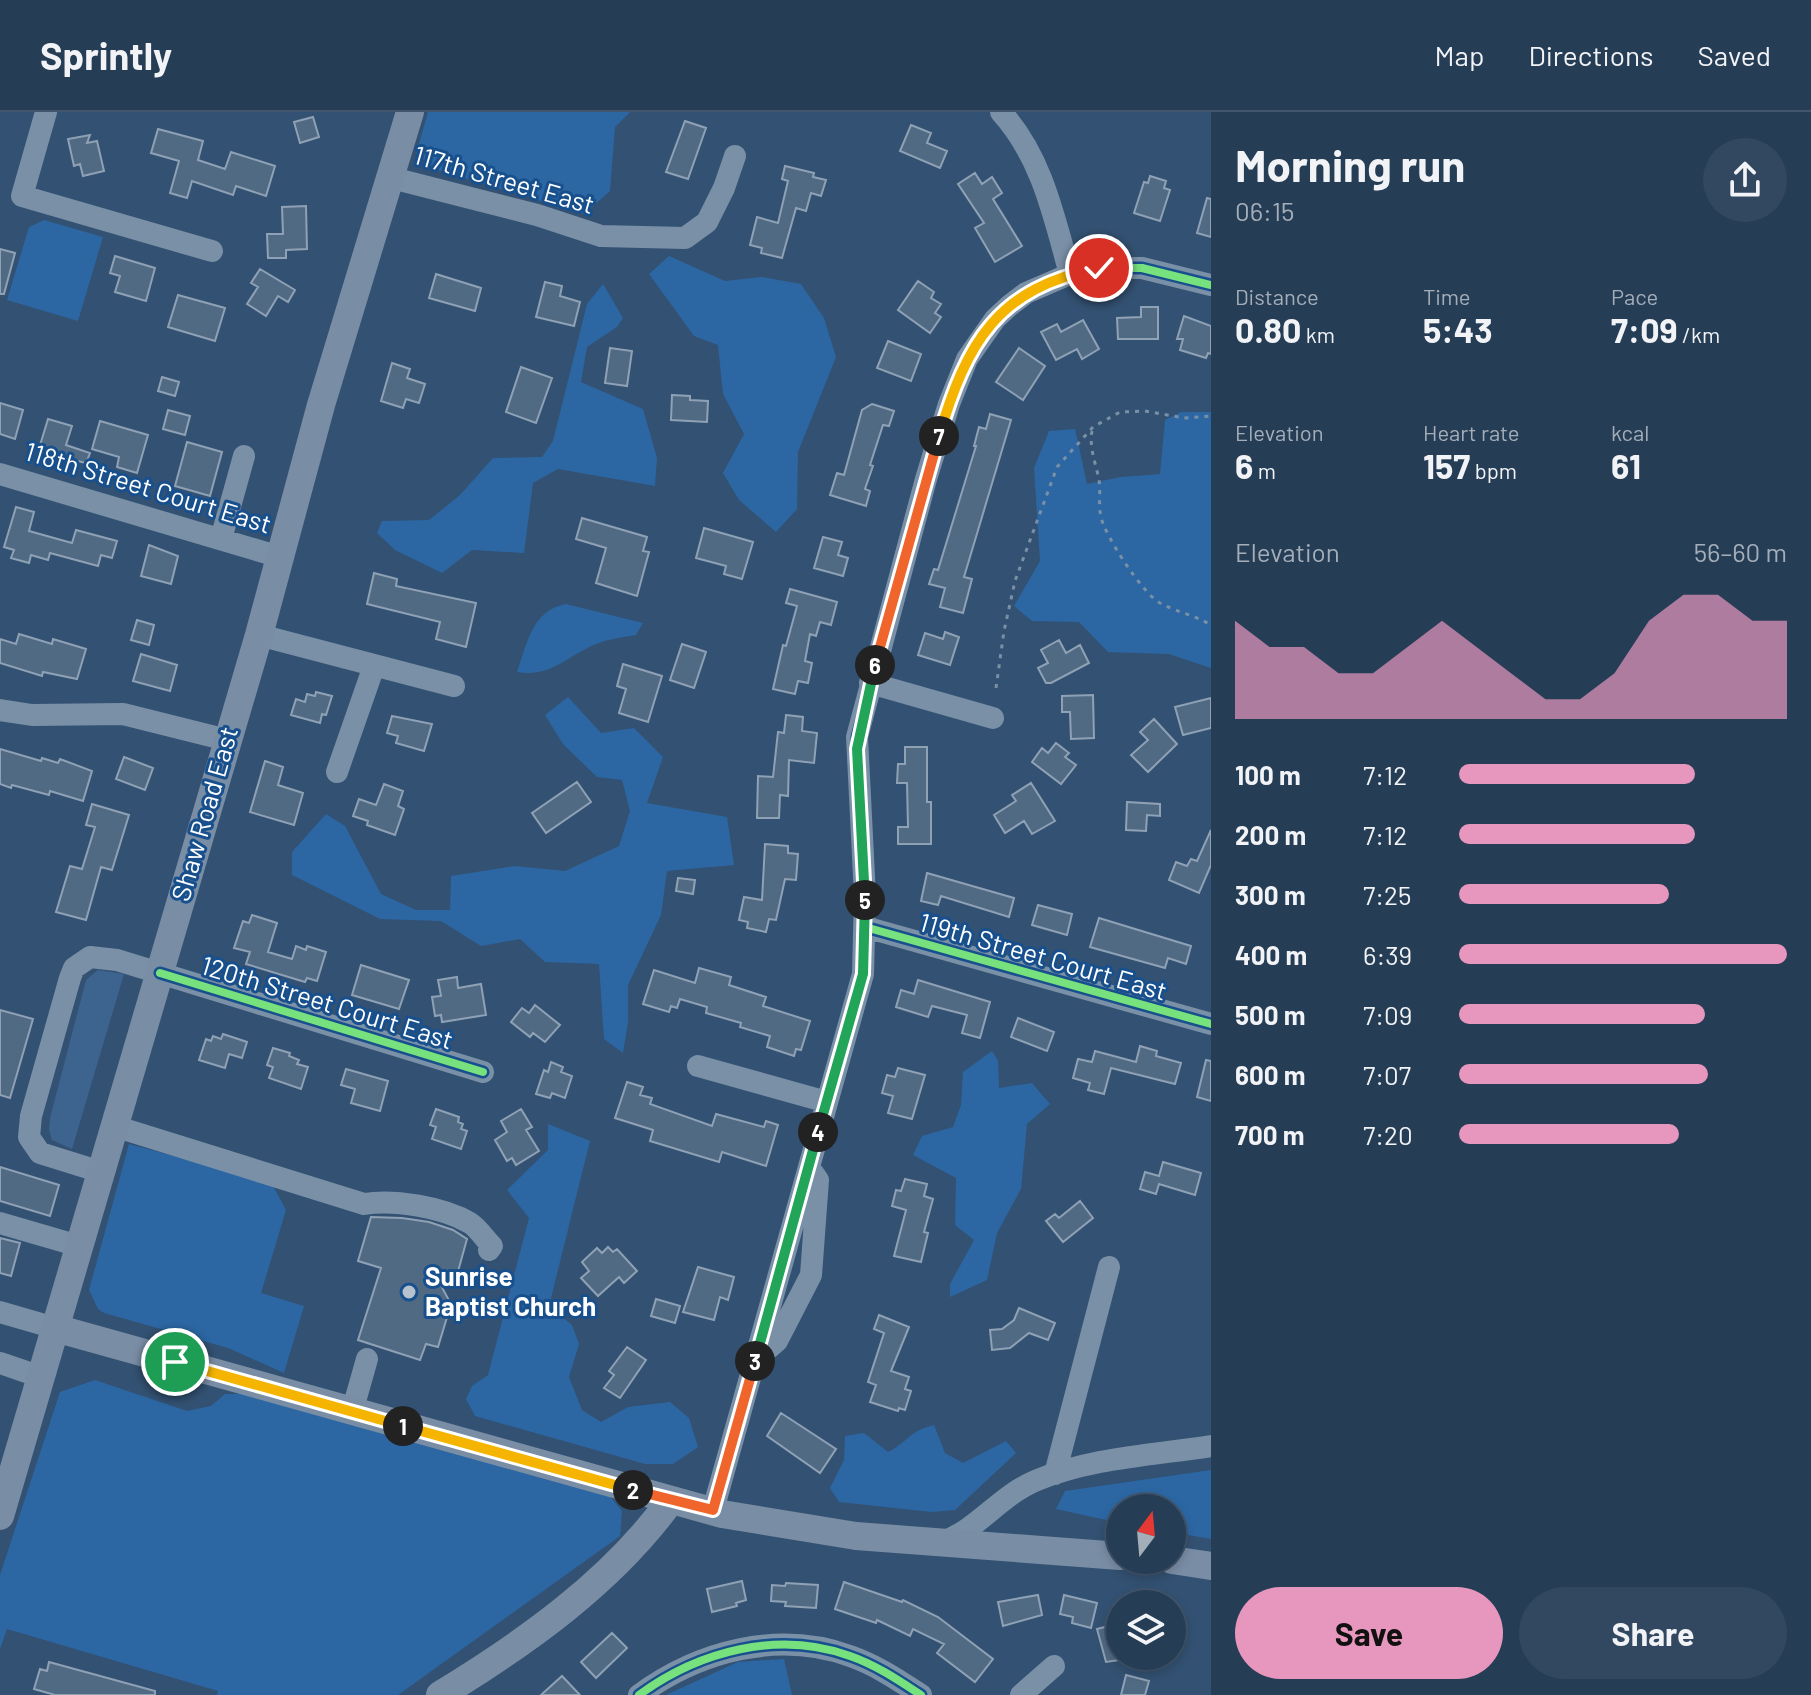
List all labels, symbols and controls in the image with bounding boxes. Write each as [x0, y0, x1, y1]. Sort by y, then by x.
text: Sprintly [40, 32, 172, 78]
text: Map [1435, 38, 1484, 72]
text: Directions [1528, 38, 1654, 72]
text: Saved [1698, 38, 1771, 72]
street label: 117th Street East [411, 138, 598, 219]
text: Morning run [1235, 138, 1465, 191]
button: share [1703, 138, 1787, 222]
text: 06:15 [1235, 195, 1294, 226]
pin [1065, 234, 1133, 302]
icon: check [1077, 246, 1121, 290]
text: Distance [1235, 283, 1319, 309]
text: Time [1423, 283, 1471, 309]
text: Pace [1611, 283, 1658, 309]
text: 0.80 [1235, 309, 1301, 350]
text: 5:43 [1423, 309, 1493, 350]
text: 7:09 [1611, 309, 1678, 350]
text: km [1301, 321, 1335, 347]
text: /km [1678, 321, 1720, 347]
pin: 7 [919, 416, 959, 456]
text: Elevation [1235, 419, 1324, 445]
text: Heart rate [1423, 419, 1520, 445]
text: kcal [1611, 419, 1649, 445]
text: 7 [934, 423, 944, 449]
street label: 118th Street Court East [21, 434, 275, 539]
text: 6 [1235, 445, 1253, 486]
text: 157 [1423, 445, 1470, 486]
text: 61 [1611, 445, 1641, 486]
text: m [1253, 457, 1276, 483]
text: bpm [1470, 457, 1517, 483]
text: Elevation [1235, 536, 1340, 567]
text: 56–60 m [1694, 536, 1787, 567]
pin: 6 [855, 645, 895, 685]
text: 6 [869, 652, 881, 678]
street label: Shaw Road East [164, 723, 243, 904]
text: 100 m [1235, 759, 1301, 790]
text: 7:12 [1363, 759, 1407, 790]
text: 200 m [1235, 819, 1306, 850]
text: 7:12 [1363, 819, 1407, 850]
text: 300 m [1235, 879, 1306, 910]
text: 7:25 [1363, 879, 1411, 910]
pin: 5 [845, 880, 885, 920]
text: 5 [859, 887, 871, 913]
street label: 119th Street Court East [916, 905, 1171, 1006]
text: 400 m [1235, 939, 1307, 970]
text: 6:39 [1363, 939, 1412, 970]
street label: 120th Street Court East [198, 948, 457, 1055]
text: 500 m [1235, 999, 1306, 1030]
text: 7:09 [1363, 999, 1412, 1030]
text: 600 m [1235, 1059, 1306, 1090]
text: 7:07 [1363, 1059, 1411, 1090]
pin: 4 [798, 1112, 838, 1152]
text: 4 [811, 1119, 825, 1145]
text: 700 m [1235, 1119, 1304, 1150]
text: 7:20 [1363, 1119, 1413, 1150]
place label: Sunrise Baptist Church [425, 1260, 596, 1321]
marker: Sunrise Baptist Church [400, 1283, 418, 1301]
pin [141, 1328, 209, 1396]
icon: arrive [153, 1340, 197, 1384]
pin: 3 [735, 1341, 775, 1381]
text: 3 [749, 1348, 761, 1374]
pin: 1 [383, 1406, 423, 1446]
text: 1 [399, 1413, 407, 1439]
pin: 2 [613, 1470, 653, 1510]
text: 2 [627, 1477, 639, 1503]
north arrow [1106, 1494, 1186, 1574]
map controls [1106, 1494, 1186, 1670]
button: Save [1235, 1587, 1503, 1679]
button: Share [1519, 1587, 1787, 1679]
button: layers [1106, 1590, 1186, 1670]

